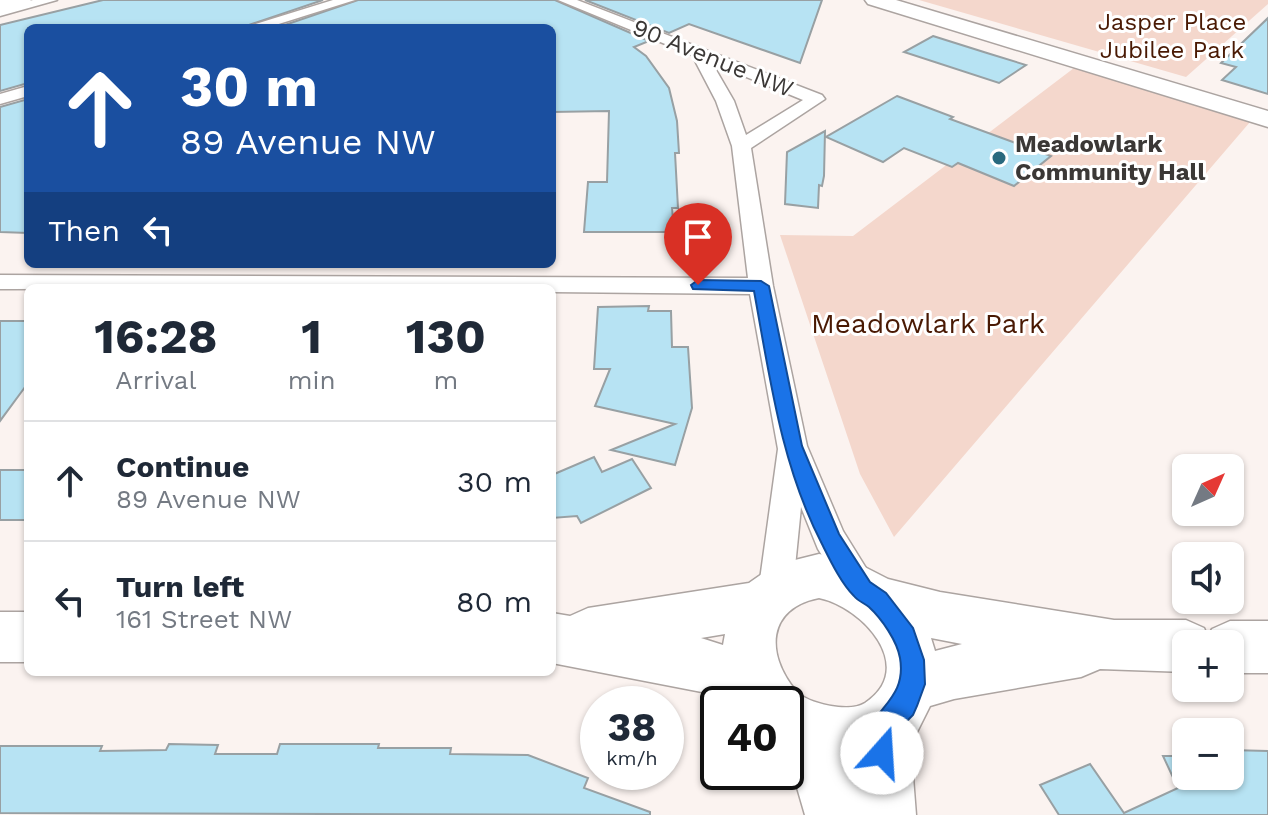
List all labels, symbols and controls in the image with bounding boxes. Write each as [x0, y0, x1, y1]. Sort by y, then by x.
park label: Jasper Place Jubilee Park [1098, 8, 1246, 64]
street label: 90 Avenue NW [629, 13, 797, 103]
text: 30 m [180, 54, 318, 120]
icon: ahead [48, 56, 152, 160]
text: 89 Avenue NW [180, 121, 436, 163]
place label: Meadowlark Community Hall [1015, 130, 1205, 186]
marker: Meadowlark Community Hall [990, 149, 1008, 167]
pin [664, 203, 732, 285]
icon: left [136, 208, 180, 252]
text: Then [48, 213, 120, 248]
icon: arrive [676, 215, 720, 259]
park label: Meadowlark Park [811, 307, 1045, 340]
text: 16:28 [94, 308, 218, 365]
text: 1 [301, 308, 322, 365]
text: 130 [406, 308, 486, 365]
text: Arrival [115, 365, 196, 395]
text: min [288, 365, 336, 395]
text: m [433, 365, 458, 395]
text: Continue [116, 449, 249, 484]
north arrow [1172, 454, 1244, 526]
map controls [1172, 454, 1244, 790]
icon: ahead [48, 459, 92, 503]
text: 30 m [457, 464, 532, 499]
text: 89 Avenue NW [116, 484, 301, 514]
button: sound [1172, 542, 1244, 614]
text: Turn left [116, 569, 244, 604]
icon: left [48, 579, 92, 623]
text: 80 m [456, 584, 532, 619]
text: 161 Street NW [116, 604, 292, 634]
button: + [1172, 630, 1244, 702]
speed limit sign: 40 [700, 686, 804, 790]
text: 38 [608, 704, 656, 751]
position arrow [840, 711, 924, 795]
button: − [1172, 718, 1244, 790]
text: km/h [606, 746, 658, 770]

